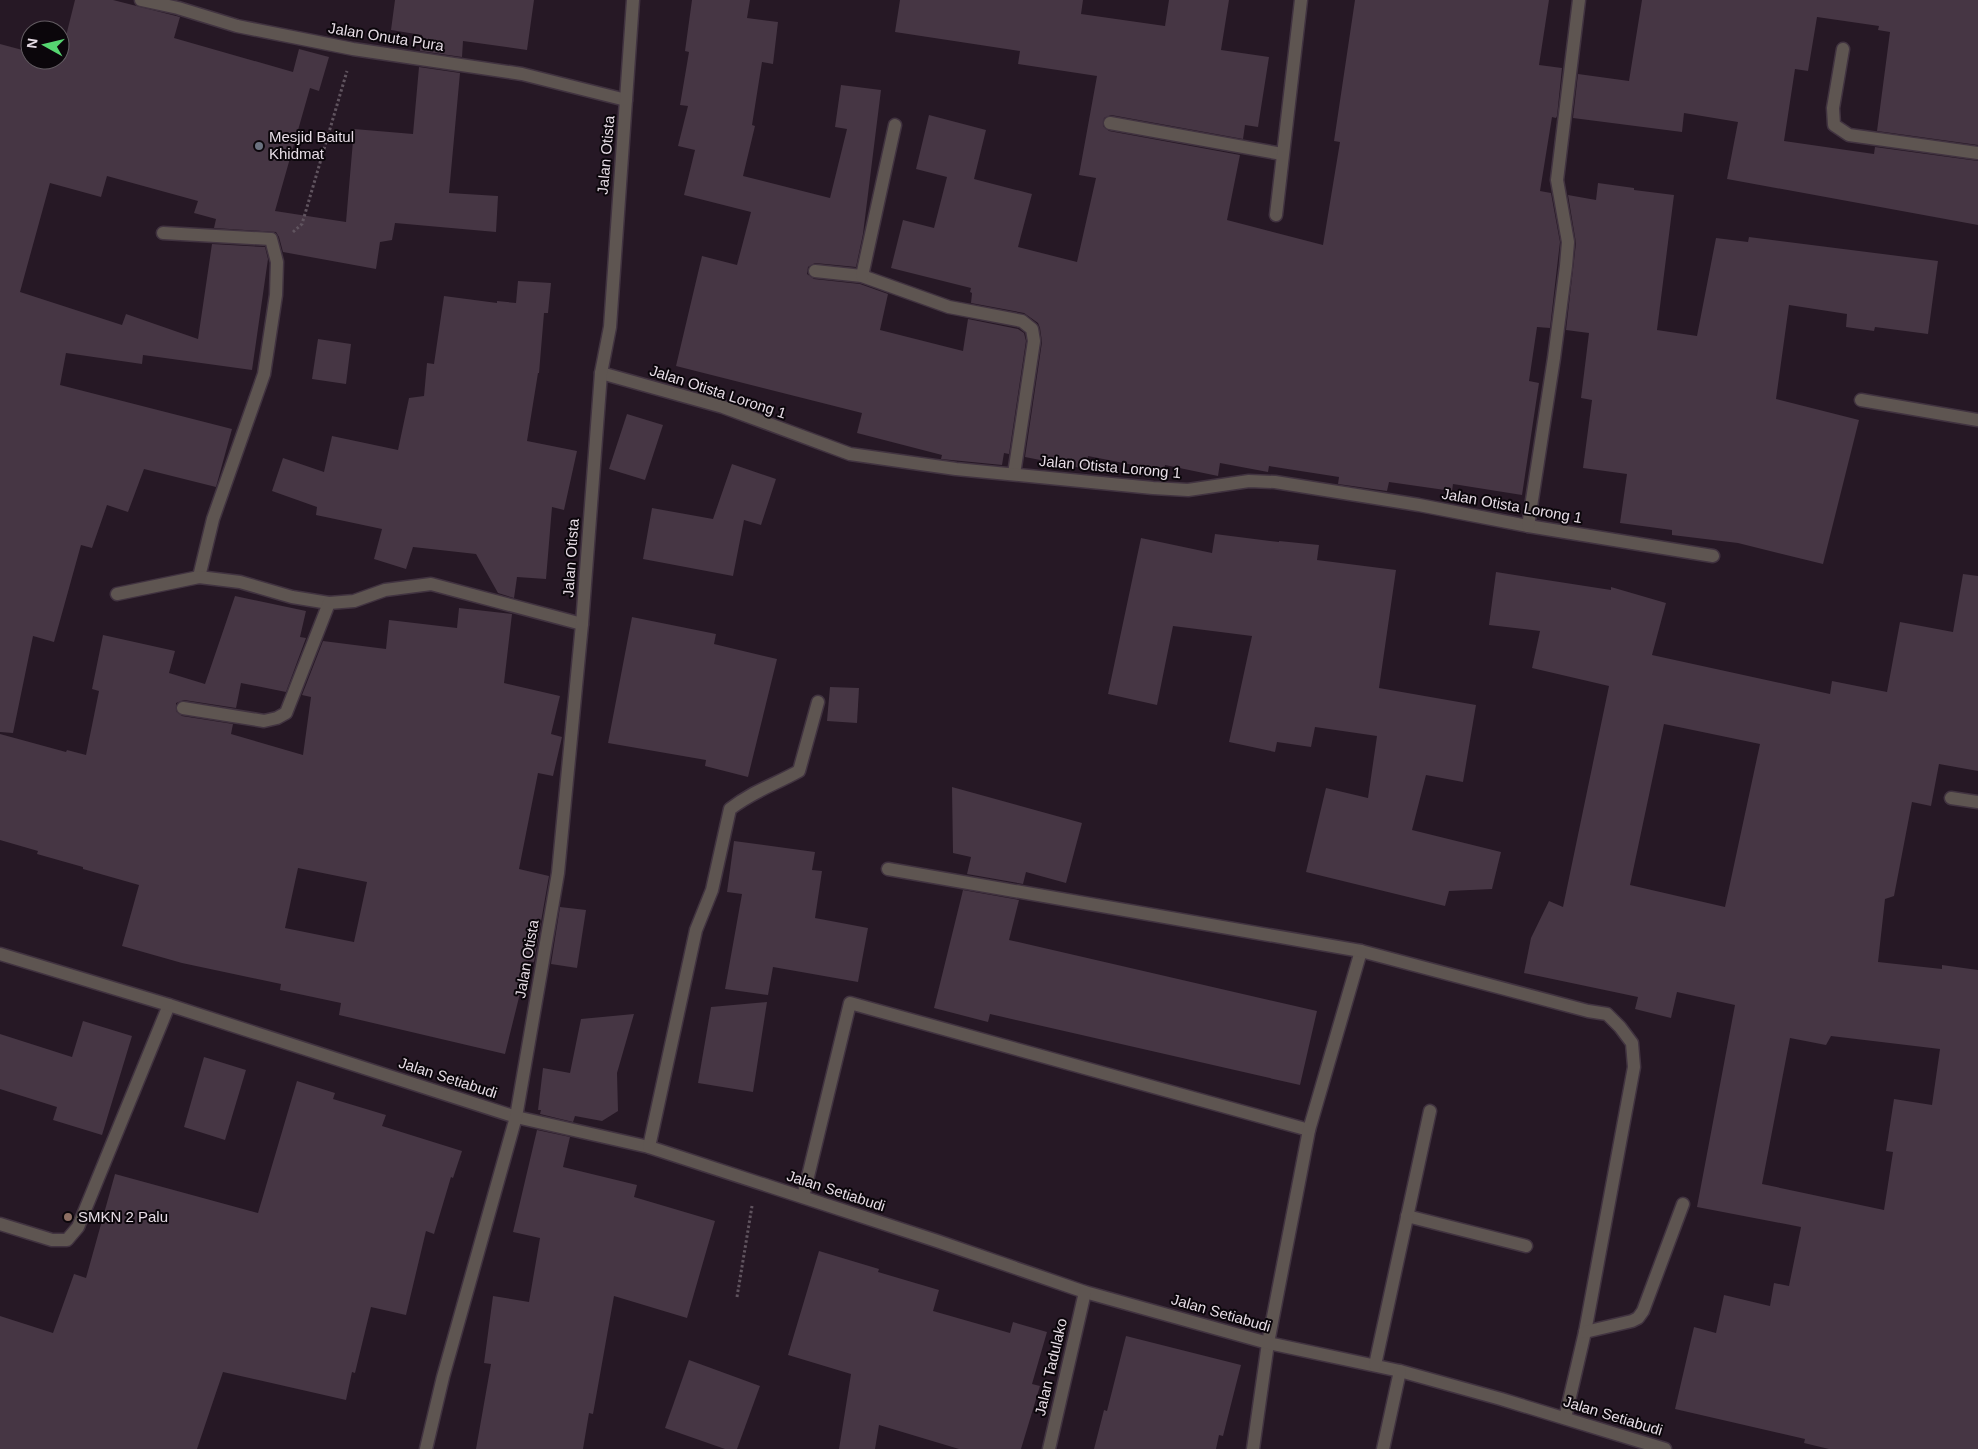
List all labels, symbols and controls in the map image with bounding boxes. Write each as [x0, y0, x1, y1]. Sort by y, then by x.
street label: Jalan Onuta Pura [327, 19, 446, 54]
north arrow [20, 20, 70, 70]
text: N [23, 37, 41, 49]
street label: Jalan Otista [594, 114, 617, 195]
place label: Mesjid Baitul Khidmat [269, 128, 354, 162]
marker: Mesjid Baitul Khidmat [253, 140, 265, 152]
street label: Jalan Otista Lorong 1 [648, 361, 789, 422]
street label: Jalan Otista Lorong 1 [1038, 452, 1182, 481]
street label: Jalan Otista Lorong 1 [1440, 485, 1584, 526]
street label: Jalan Otista [559, 517, 582, 598]
street label: Jalan Otista [511, 918, 542, 999]
street label: Jalan Setiabudi [397, 1054, 500, 1101]
street label: Jalan Setiabudi [785, 1167, 888, 1214]
place label: SMKN 2 Palu [78, 1208, 168, 1225]
marker: SMKN 2 Palu [62, 1211, 74, 1223]
street label: Jalan Setiabudi [1169, 1290, 1273, 1335]
street label: Jalan Tadulako [1031, 1316, 1070, 1417]
street label: Jalan Setiabudi [1562, 1392, 1665, 1439]

